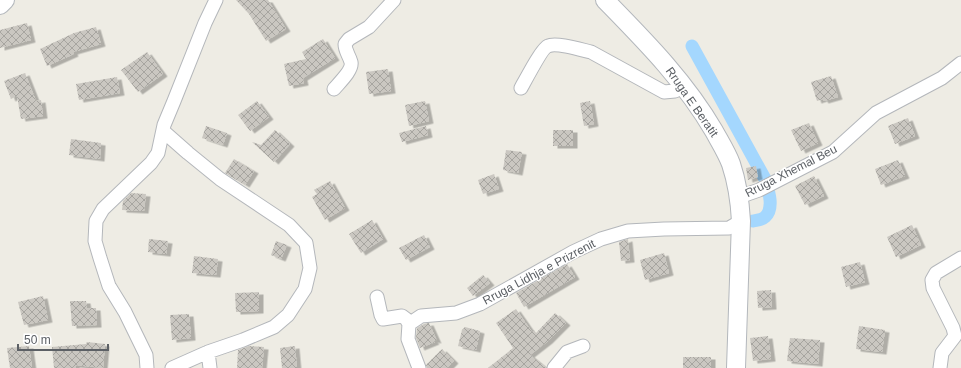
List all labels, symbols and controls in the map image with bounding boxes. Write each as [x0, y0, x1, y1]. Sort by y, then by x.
street label: Rruga E Beratit [663, 64, 722, 140]
street label: Rruga Xhemal Beu [743, 142, 839, 200]
street label: Rruga Lidhja e Prizrenit [480, 236, 598, 308]
scale bar [18, 326, 108, 352]
text: 50 m [24, 333, 51, 347]

